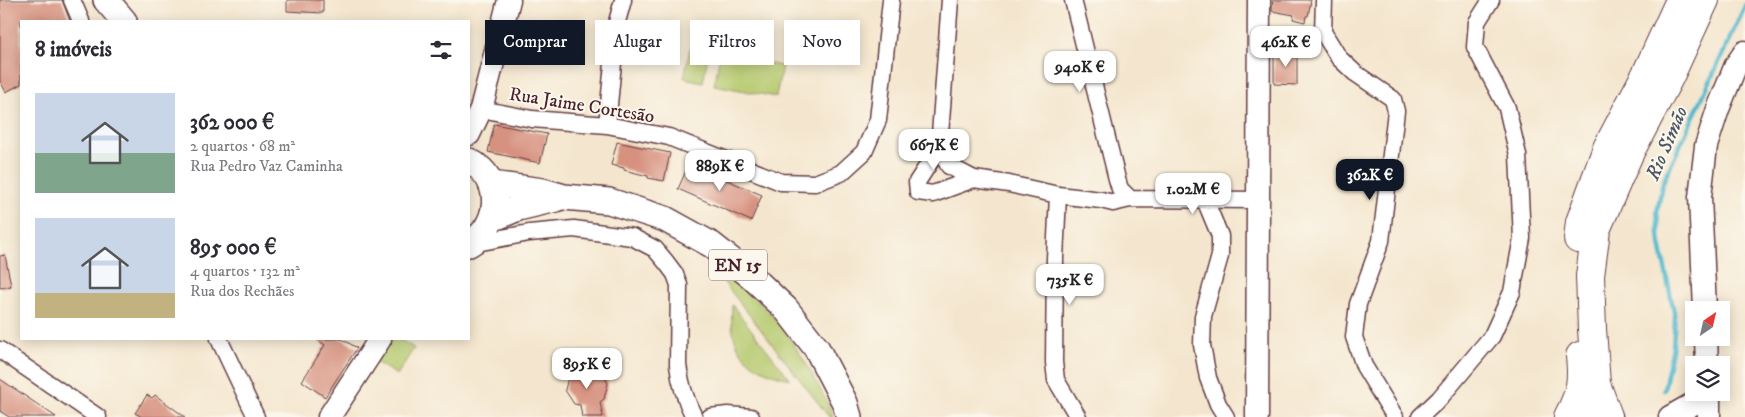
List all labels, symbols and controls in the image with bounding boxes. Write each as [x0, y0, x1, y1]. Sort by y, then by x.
chip: Comprar [485, 20, 585, 65]
chip: Alugar [595, 20, 680, 65]
chip: Filtros [690, 20, 774, 65]
chip: Novo [784, 20, 860, 65]
pin: 462K € [1245, 26, 1327, 68]
text: 462K € [1261, 32, 1311, 52]
icon: filters [427, 36, 455, 64]
text: 8 imóveis [35, 37, 112, 63]
pin: 940K € [1039, 51, 1121, 93]
text: 940K € [1055, 57, 1105, 77]
street label: Rua Jaime Cortesão [507, 83, 656, 128]
water label: Rio Simão [1640, 103, 1694, 185]
text: 362 000 € [190, 110, 274, 136]
icon: home [75, 113, 135, 173]
pin: 667K € [893, 128, 975, 171]
text: 667K € [909, 135, 959, 155]
text: 2 quartos · 68 m² [190, 136, 295, 156]
pin: 889K € [679, 150, 761, 192]
text: Rua Pedro Vaz Caminha [190, 156, 343, 176]
text: 889K € [696, 156, 744, 176]
pin: 362K € [1329, 158, 1411, 201]
text: 362K € [1347, 165, 1393, 185]
pin: 1.02M € [1147, 172, 1239, 215]
text: 1.02M € [1166, 179, 1220, 199]
text: 895 000 € [190, 235, 277, 261]
icon: home [75, 238, 135, 298]
road number: EN 15 [709, 250, 767, 280]
text: 4 quartos · 132 m² [190, 261, 300, 281]
pin: 735K € [1029, 264, 1111, 306]
text: 735K € [1047, 270, 1093, 290]
text: Rua dos Rechães [190, 281, 294, 301]
north arrow [1685, 301, 1730, 346]
map controls [1685, 301, 1730, 401]
pin: 895K € [546, 348, 628, 390]
text: 895K € [563, 354, 611, 374]
button: layers [1685, 356, 1730, 401]

